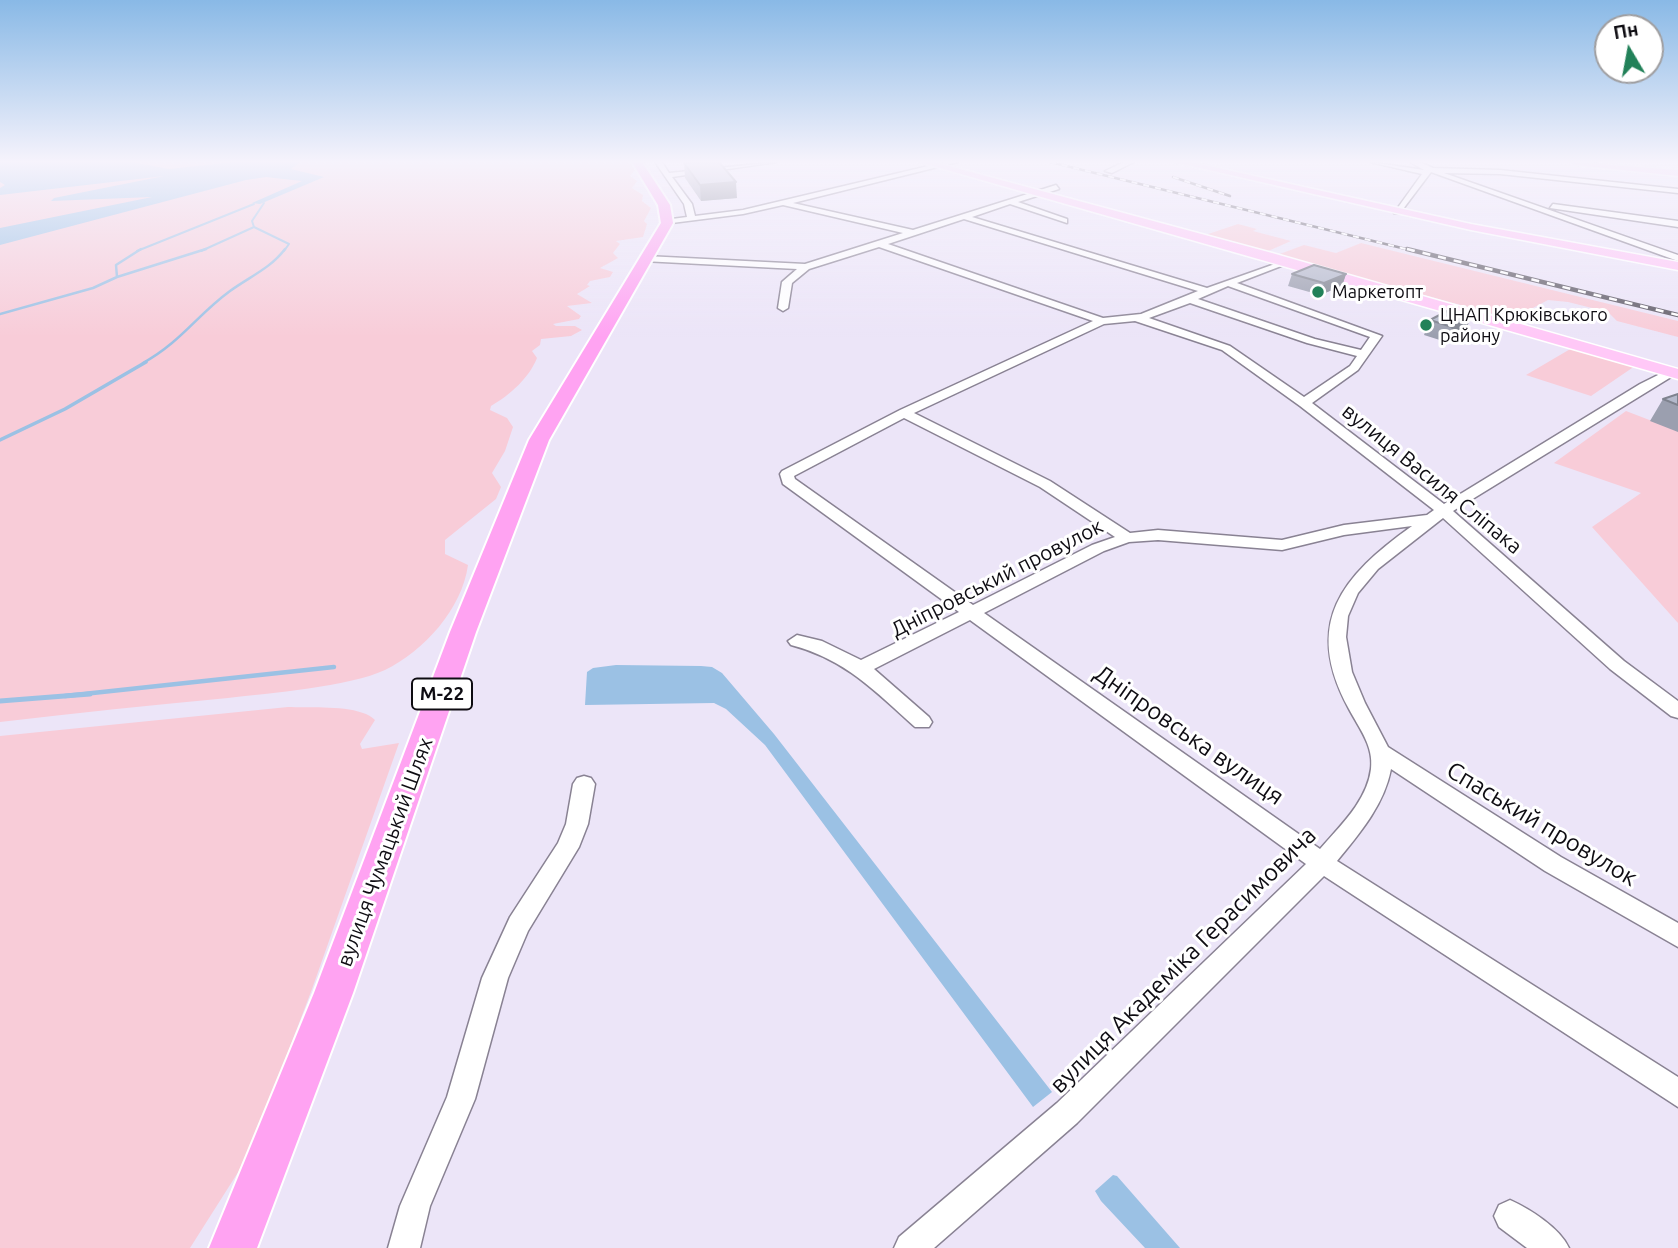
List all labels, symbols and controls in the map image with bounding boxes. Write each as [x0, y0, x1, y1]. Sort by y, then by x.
north arrow [1594, 14, 1664, 84]
text: Пн [1612, 17, 1640, 43]
place label: Маркетопт [1332, 281, 1423, 303]
marker: Маркетопт [1310, 284, 1326, 300]
place label: ЦНАП Крюківського району [1440, 304, 1608, 346]
marker: ЦНАП Крюківського району [1418, 317, 1434, 333]
street label: вулиця Василя Сліпака [1337, 399, 1527, 559]
street label: Дніпровський провулок [887, 513, 1107, 643]
street label: Дніпровська вулиця [1089, 659, 1289, 811]
road number: М-22 [412, 678, 472, 709]
street label: вулиця Чумацький Шлях [332, 734, 438, 970]
street label: Спаський провулок [1441, 756, 1643, 892]
street label: вулиця Академіка Герасимовича [1044, 821, 1322, 1099]

